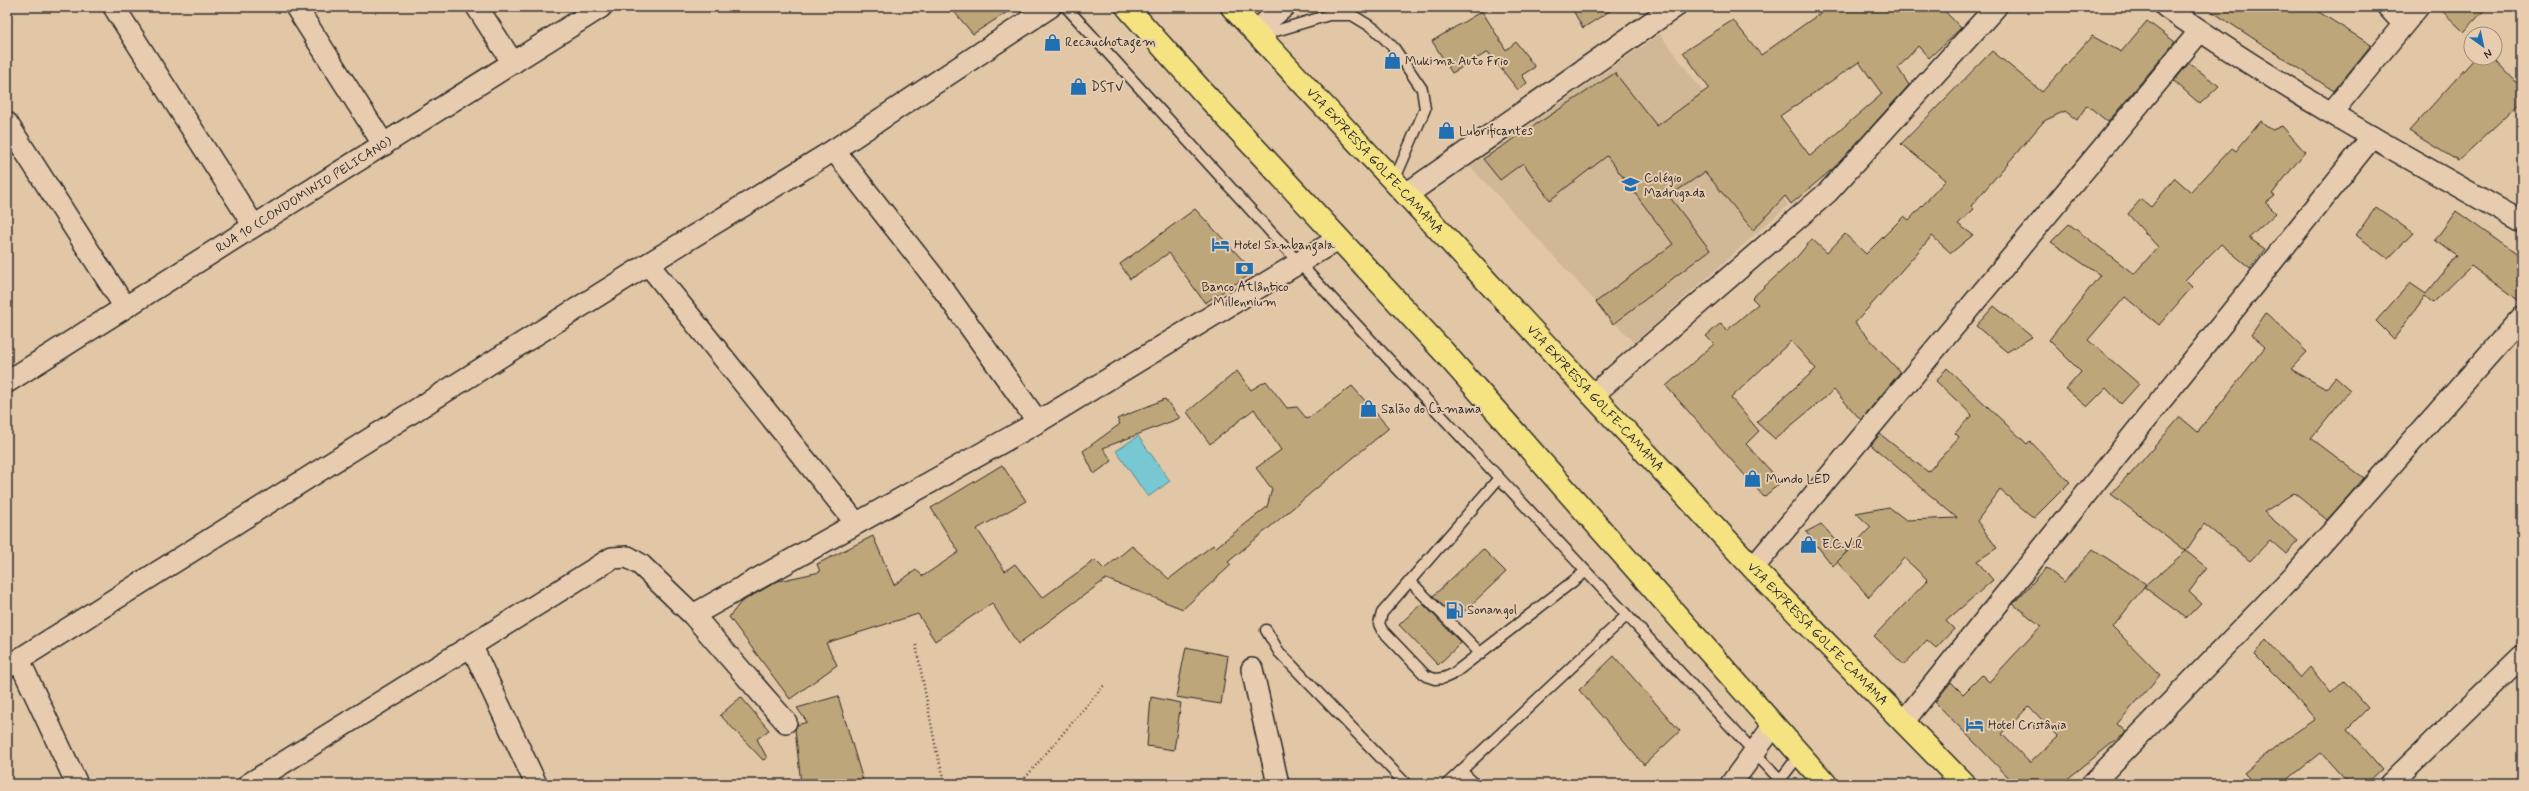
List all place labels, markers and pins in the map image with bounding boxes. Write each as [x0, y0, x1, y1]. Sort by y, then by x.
shop icon: Recauchotagem [1042, 32, 1062, 52]
place label: Recauchotagem [1065, 34, 1156, 53]
shop icon: Mukima Auto Frio [1382, 51, 1402, 71]
place label: Mukima Auto Frio [1405, 53, 1508, 70]
shop icon: DSTV [1068, 77, 1088, 97]
place label: DSTV [1091, 79, 1124, 96]
shop icon: Lubrificantes [1436, 121, 1456, 141]
place label: Lubrificantes [1459, 123, 1533, 140]
place label: Colégio Madrugada [1644, 170, 1706, 202]
school or university icon: Colégio Madrugada [1621, 175, 1641, 195]
hotel icon: Hotel Sambangala [1211, 235, 1231, 255]
place label: Hotel Sambangala [1234, 237, 1335, 256]
bank icon: Banco Atlântico Millennium [1235, 258, 1255, 278]
place label: Banco Atlântico Millennium [1201, 279, 1289, 311]
shop icon: Salão do Camama [1358, 399, 1378, 419]
place label: Salão do Camama [1381, 401, 1481, 418]
shop icon: Mundo LED [1743, 469, 1763, 489]
place label: Mundo LED [1766, 471, 1830, 488]
shop icon: E.C.V.R [1799, 534, 1819, 554]
place label: E.C.V.R [1822, 536, 1863, 553]
fuel station icon: Sonangol [1444, 600, 1464, 620]
place label: Sonangol [1467, 602, 1517, 619]
hotel icon: Hotel Cristânia [1965, 715, 1985, 735]
place label: Hotel Cristânia [1988, 717, 2067, 734]

